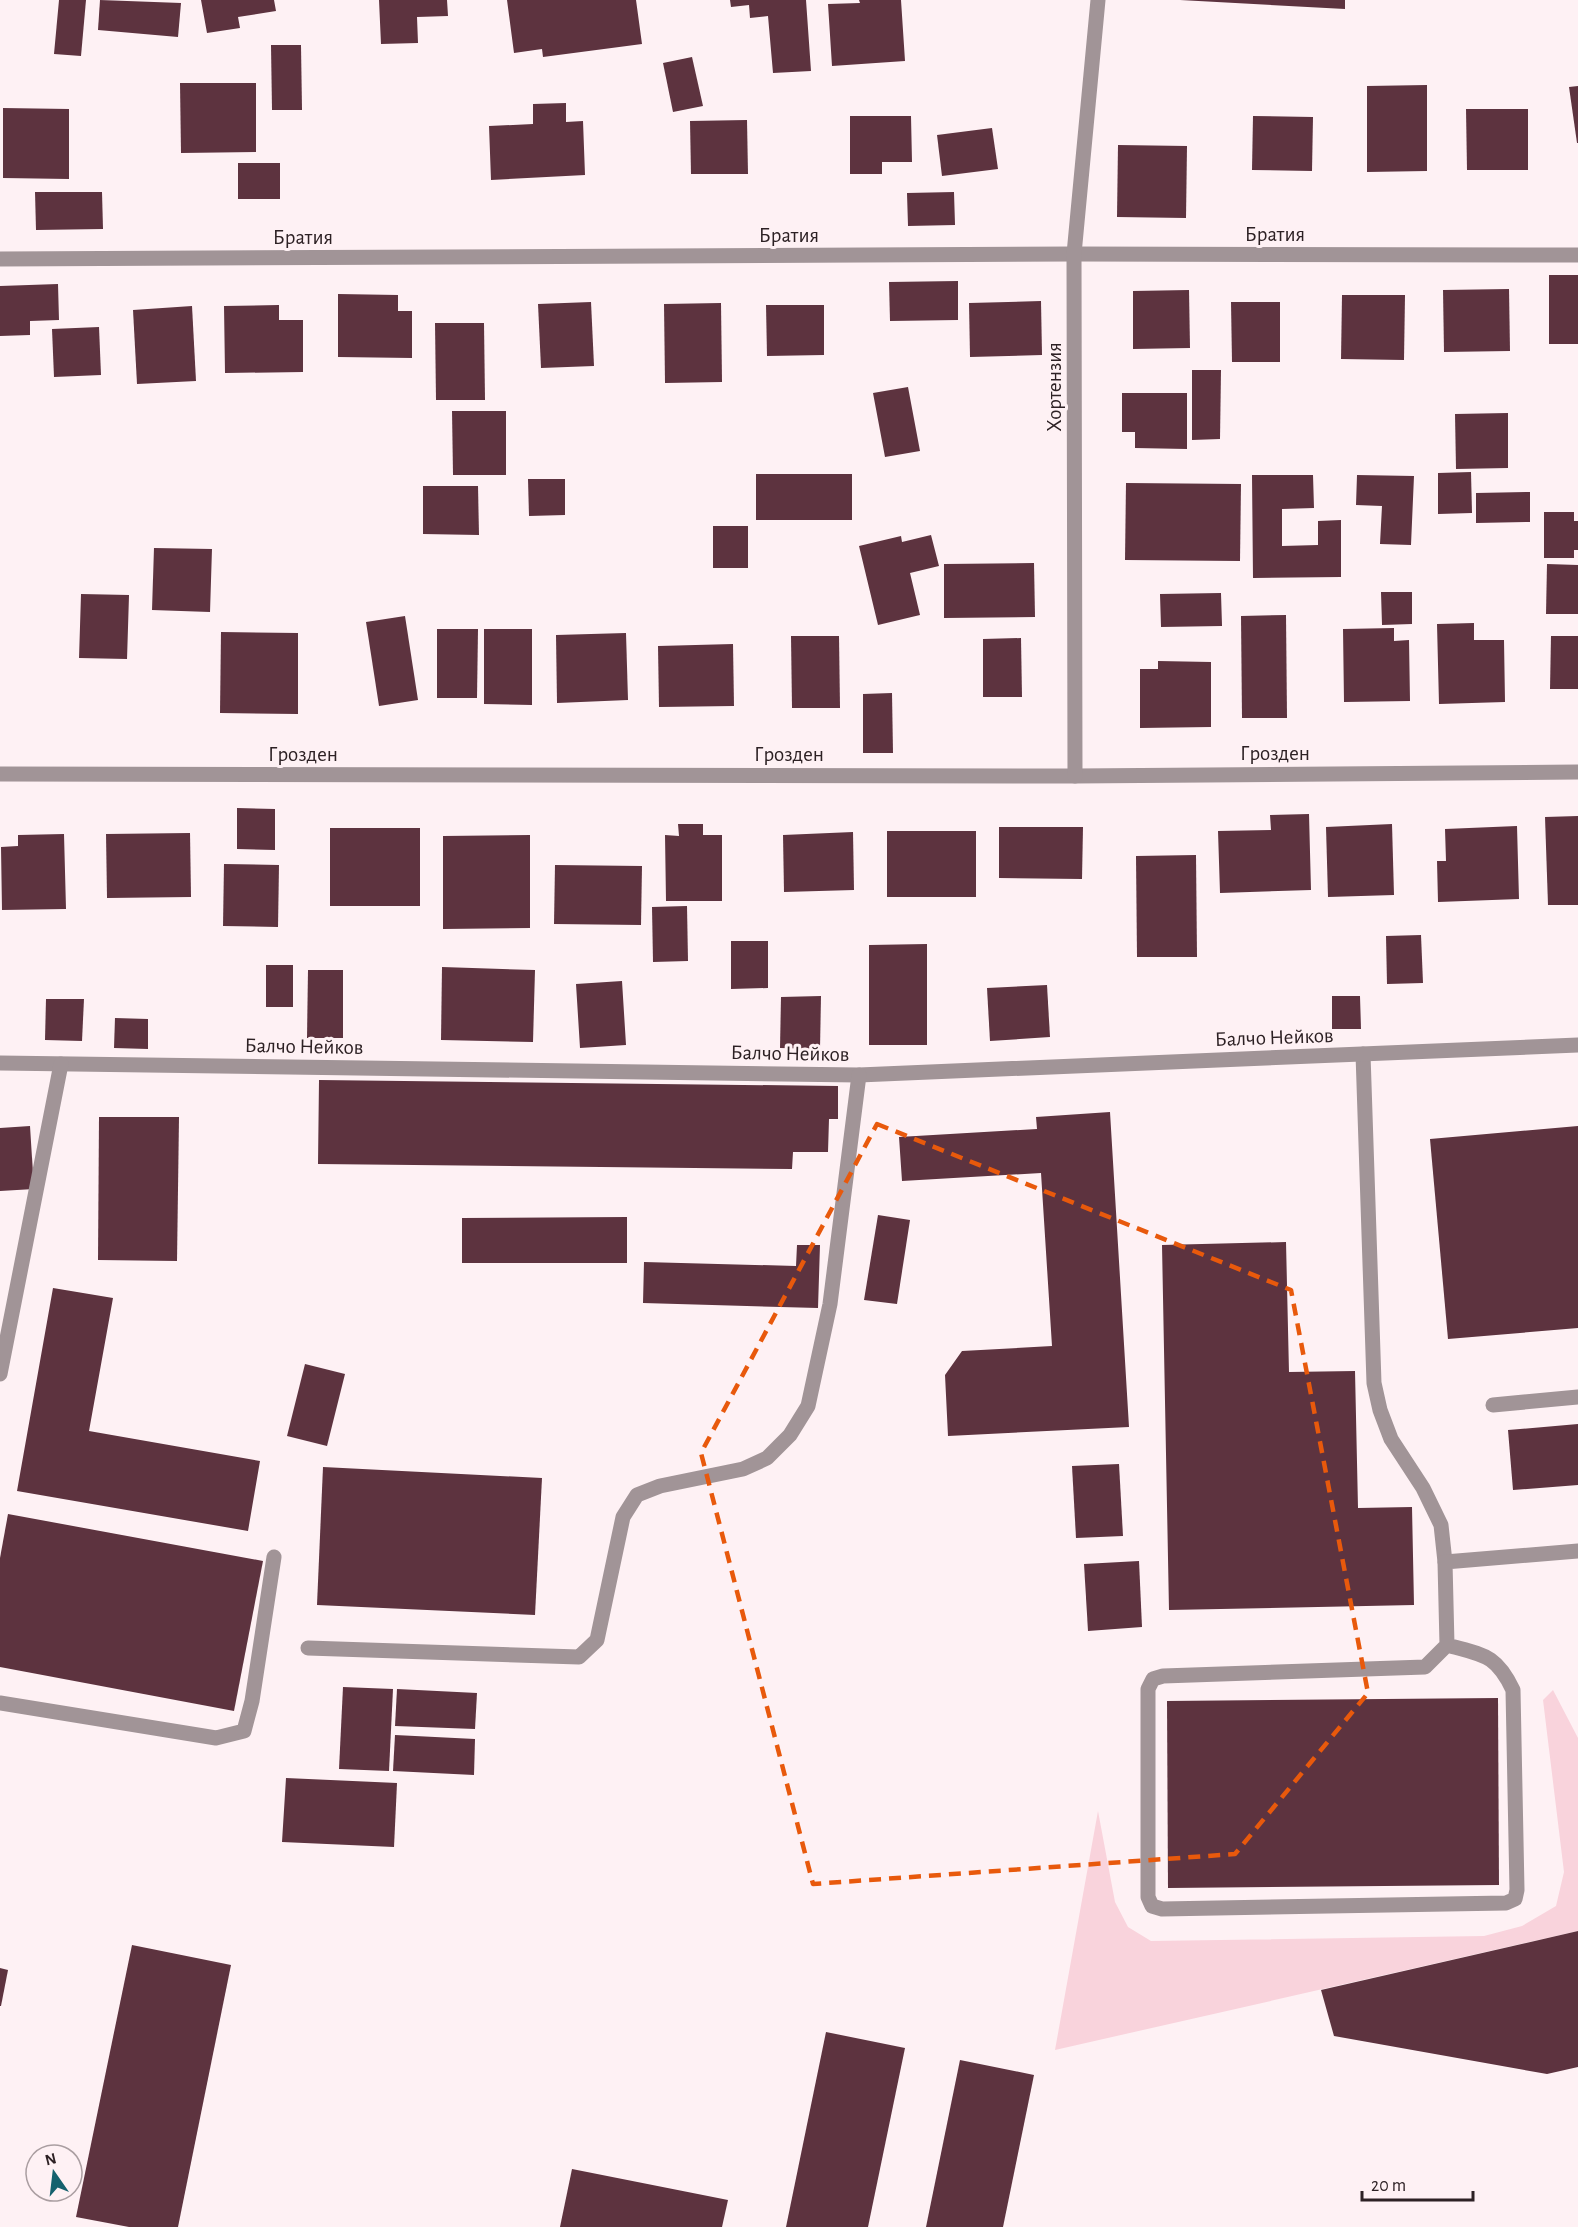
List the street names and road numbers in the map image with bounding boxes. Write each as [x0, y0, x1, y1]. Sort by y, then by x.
street label: Братия [1245, 224, 1305, 245]
street label: Братия [759, 225, 819, 246]
street label: Братия [273, 227, 333, 248]
street label: Хортензия [1044, 342, 1065, 432]
street label: Грозден [1240, 743, 1310, 764]
street label: Грозден [268, 744, 338, 765]
street label: Грозден [754, 744, 824, 765]
street label: Балчо Нейков [1214, 1025, 1334, 1050]
street label: Балчо Нейков [244, 1035, 364, 1058]
street label: Балчо Нейков [730, 1042, 850, 1065]

